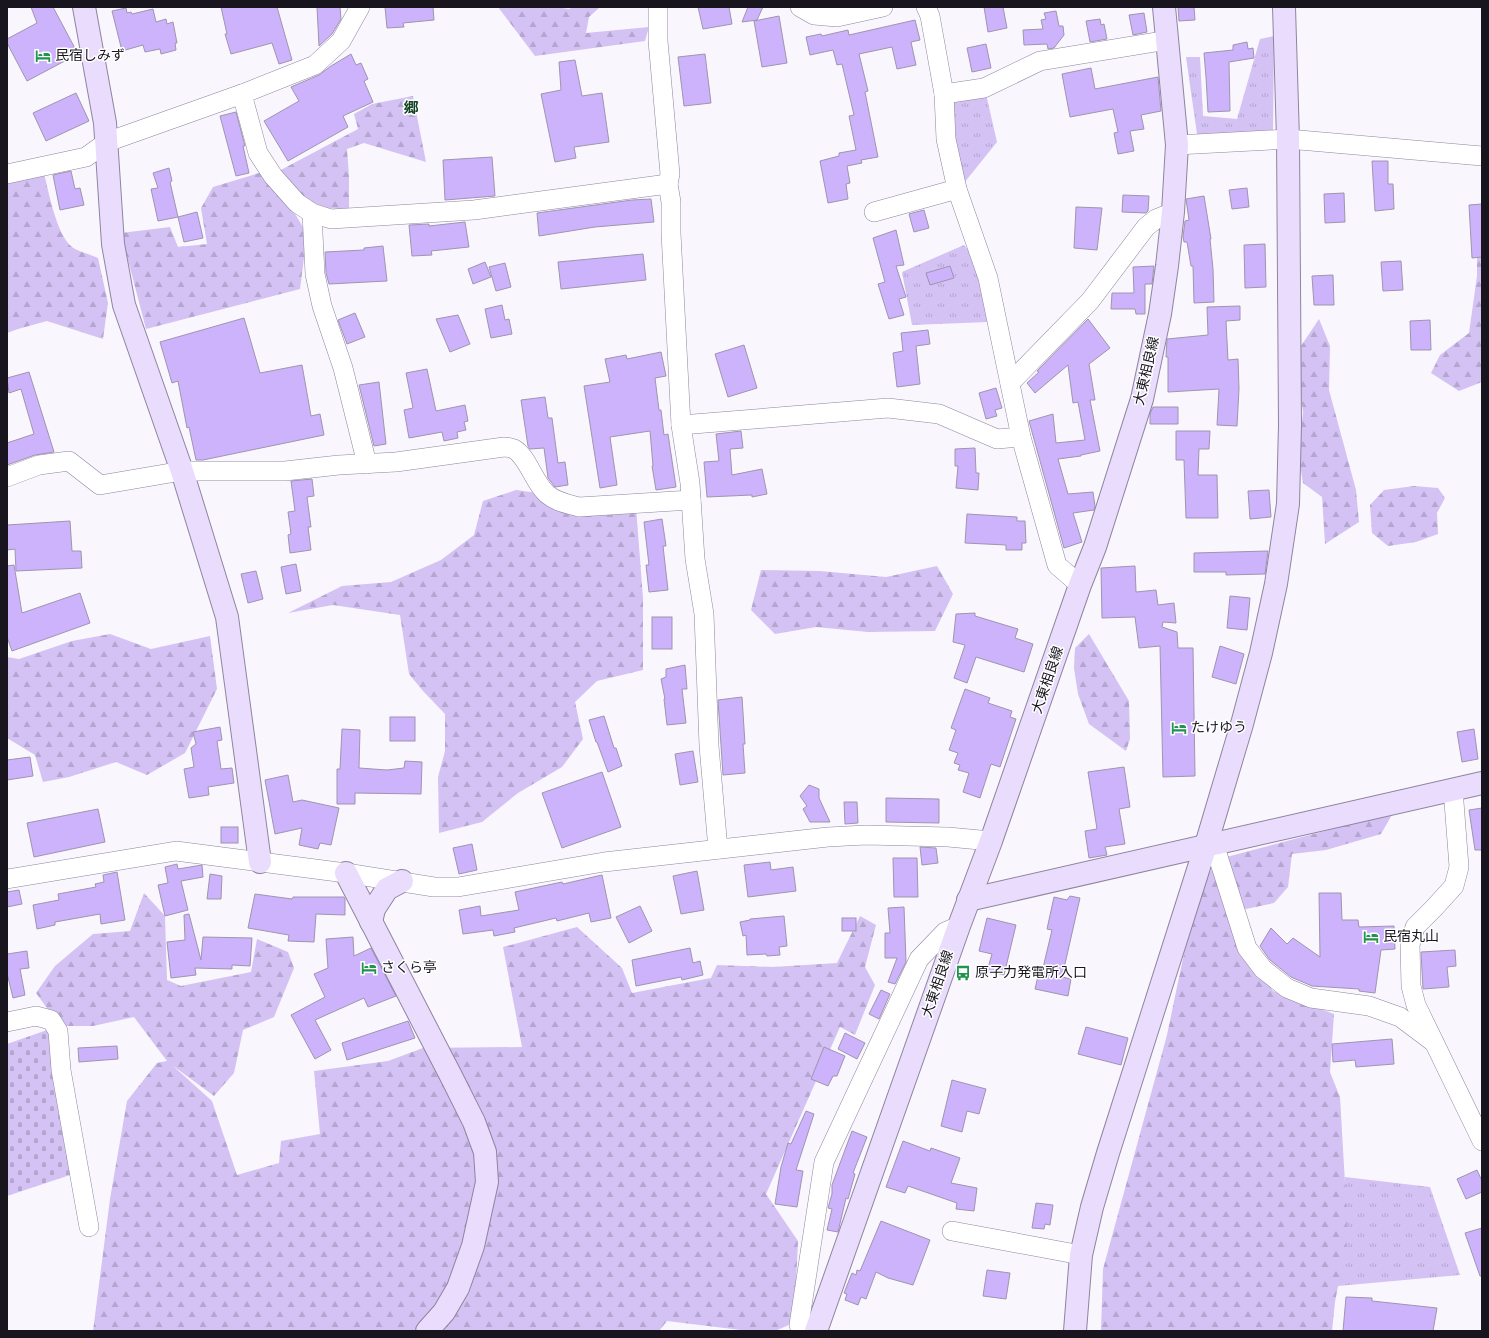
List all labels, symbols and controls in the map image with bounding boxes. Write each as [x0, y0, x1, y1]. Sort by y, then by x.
hotel icon: 民宿しみず [34, 47, 52, 65]
place label: 民宿しみず [55, 48, 125, 63]
district label: 郷 [403, 100, 419, 116]
street label: 大東相良線 [1131, 335, 1162, 407]
street label: 大東相良線 [1029, 644, 1066, 715]
hotel icon: たけゆう [1170, 719, 1188, 737]
place label: たけゆう [1191, 720, 1247, 735]
hotel icon: 民宿丸山 [1362, 928, 1380, 946]
place label: 民宿丸山 [1383, 929, 1439, 944]
street label: 大東相良線 [919, 948, 956, 1019]
hotel icon: さくら亭 [360, 959, 378, 977]
place label: さくら亭 [381, 960, 437, 975]
bus stop icon: 原子力発電所入口 [954, 964, 972, 982]
place label: 原子力発電所入口 [975, 965, 1087, 980]

